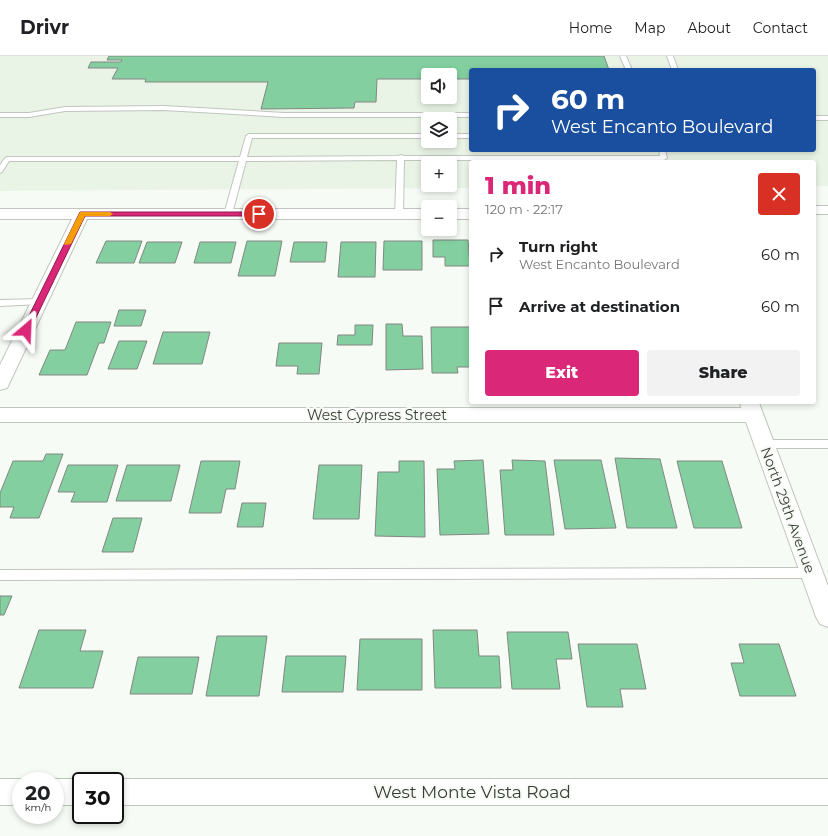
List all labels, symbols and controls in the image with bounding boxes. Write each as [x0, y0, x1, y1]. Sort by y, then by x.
text: Drivr [20, 16, 69, 39]
text: Home [569, 19, 612, 37]
text: Map [634, 19, 665, 37]
text: About [687, 19, 731, 37]
text: Contact [753, 19, 808, 37]
map controls [421, 68, 457, 236]
button: sound [421, 68, 457, 104]
text: 60 m [551, 82, 625, 116]
icon: right [485, 84, 537, 136]
button: layers [421, 112, 457, 148]
text: West Encanto Boulevard [551, 116, 774, 138]
button: + [421, 156, 457, 192]
text: 1 min [485, 171, 551, 200]
button: close [758, 173, 800, 215]
pin [242, 197, 276, 231]
button: − [421, 200, 457, 236]
text: 120 m · 22:17 [485, 201, 563, 217]
icon: arrive [248, 203, 270, 225]
text: Turn right [519, 237, 598, 256]
icon: right [485, 243, 507, 265]
text: 60 m [761, 245, 800, 264]
text: West Encanto Boulevard [519, 256, 680, 272]
icon: arrive [485, 295, 507, 317]
text: Arrive at destination [519, 297, 680, 316]
text: 60 m [761, 297, 800, 316]
position arrow [5, 309, 47, 351]
button: Exit [485, 350, 639, 396]
button: Share [647, 350, 800, 396]
street label: West Cypress Street [307, 406, 447, 424]
street label: North 29th Avenue [757, 444, 819, 576]
speed limit sign: 30 [72, 772, 124, 824]
text: 20 [25, 781, 51, 805]
street label: West Monte Vista Road [373, 782, 571, 802]
text: km/h [25, 801, 51, 814]

